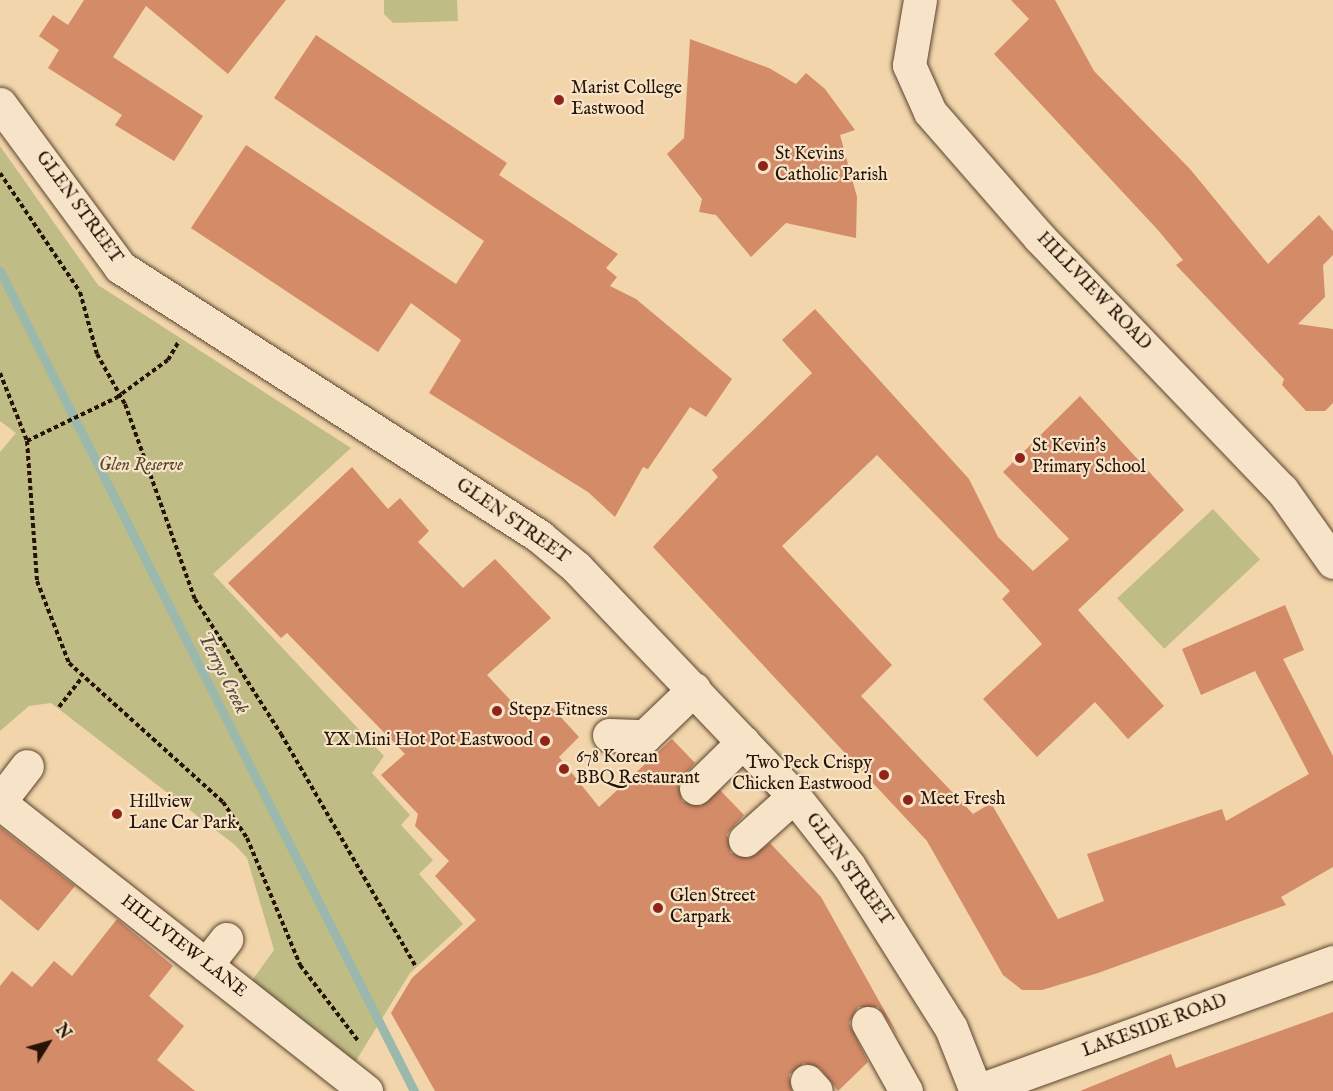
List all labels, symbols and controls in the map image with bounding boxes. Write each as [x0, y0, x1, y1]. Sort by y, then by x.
place label: Marist College Eastwood [571, 79, 682, 122]
marker: Marist College Eastwood [552, 93, 566, 107]
place label: St Kevins Catholic Parish [775, 145, 888, 188]
street label: GLEN STREET [30, 148, 126, 268]
marker: St Kevins Catholic Parish [756, 159, 770, 173]
street label: HILLVIEW ROAD [1031, 229, 1155, 355]
place label: St Kevin's Primary School [1032, 437, 1146, 480]
marker: St Kevin's Primary School [1013, 451, 1027, 465]
park label: Glen Reserve [99, 455, 183, 477]
street label: GLEN STREET [451, 475, 573, 569]
water label: Terrys Creek [192, 628, 254, 718]
place label: Stepz Fitness [509, 700, 608, 722]
marker: Stepz Fitness [490, 704, 504, 718]
place label: YX Mini Hot Pot Eastwood [324, 730, 533, 752]
marker: YX Mini Hot Pot Eastwood [538, 734, 552, 748]
place label: 678 Korean BBQ Restaurant [576, 748, 700, 790]
place label: Two Peck Crispy Chicken Eastwood [732, 754, 872, 796]
marker: 678 Korean BBQ Restaurant [557, 762, 571, 776]
marker: Two Peck Crispy Chicken Eastwood [877, 768, 891, 782]
place label: Meet Fresh [920, 789, 1005, 811]
place label: Hillview Lane Car Park [129, 793, 237, 836]
marker: Meet Fresh [901, 793, 915, 807]
marker: Hillview Lane Car Park [110, 807, 124, 821]
street label: GLEN STREET [800, 810, 896, 930]
place label: Glen Street Carpark [670, 887, 756, 930]
street label: HILLVIEW LANE [116, 891, 250, 1003]
marker: Glen Street Carpark [651, 901, 665, 915]
street label: LAKESIDE ROAD [1080, 991, 1230, 1063]
north arrow [18, 1013, 78, 1073]
text: N [50, 1021, 75, 1044]

